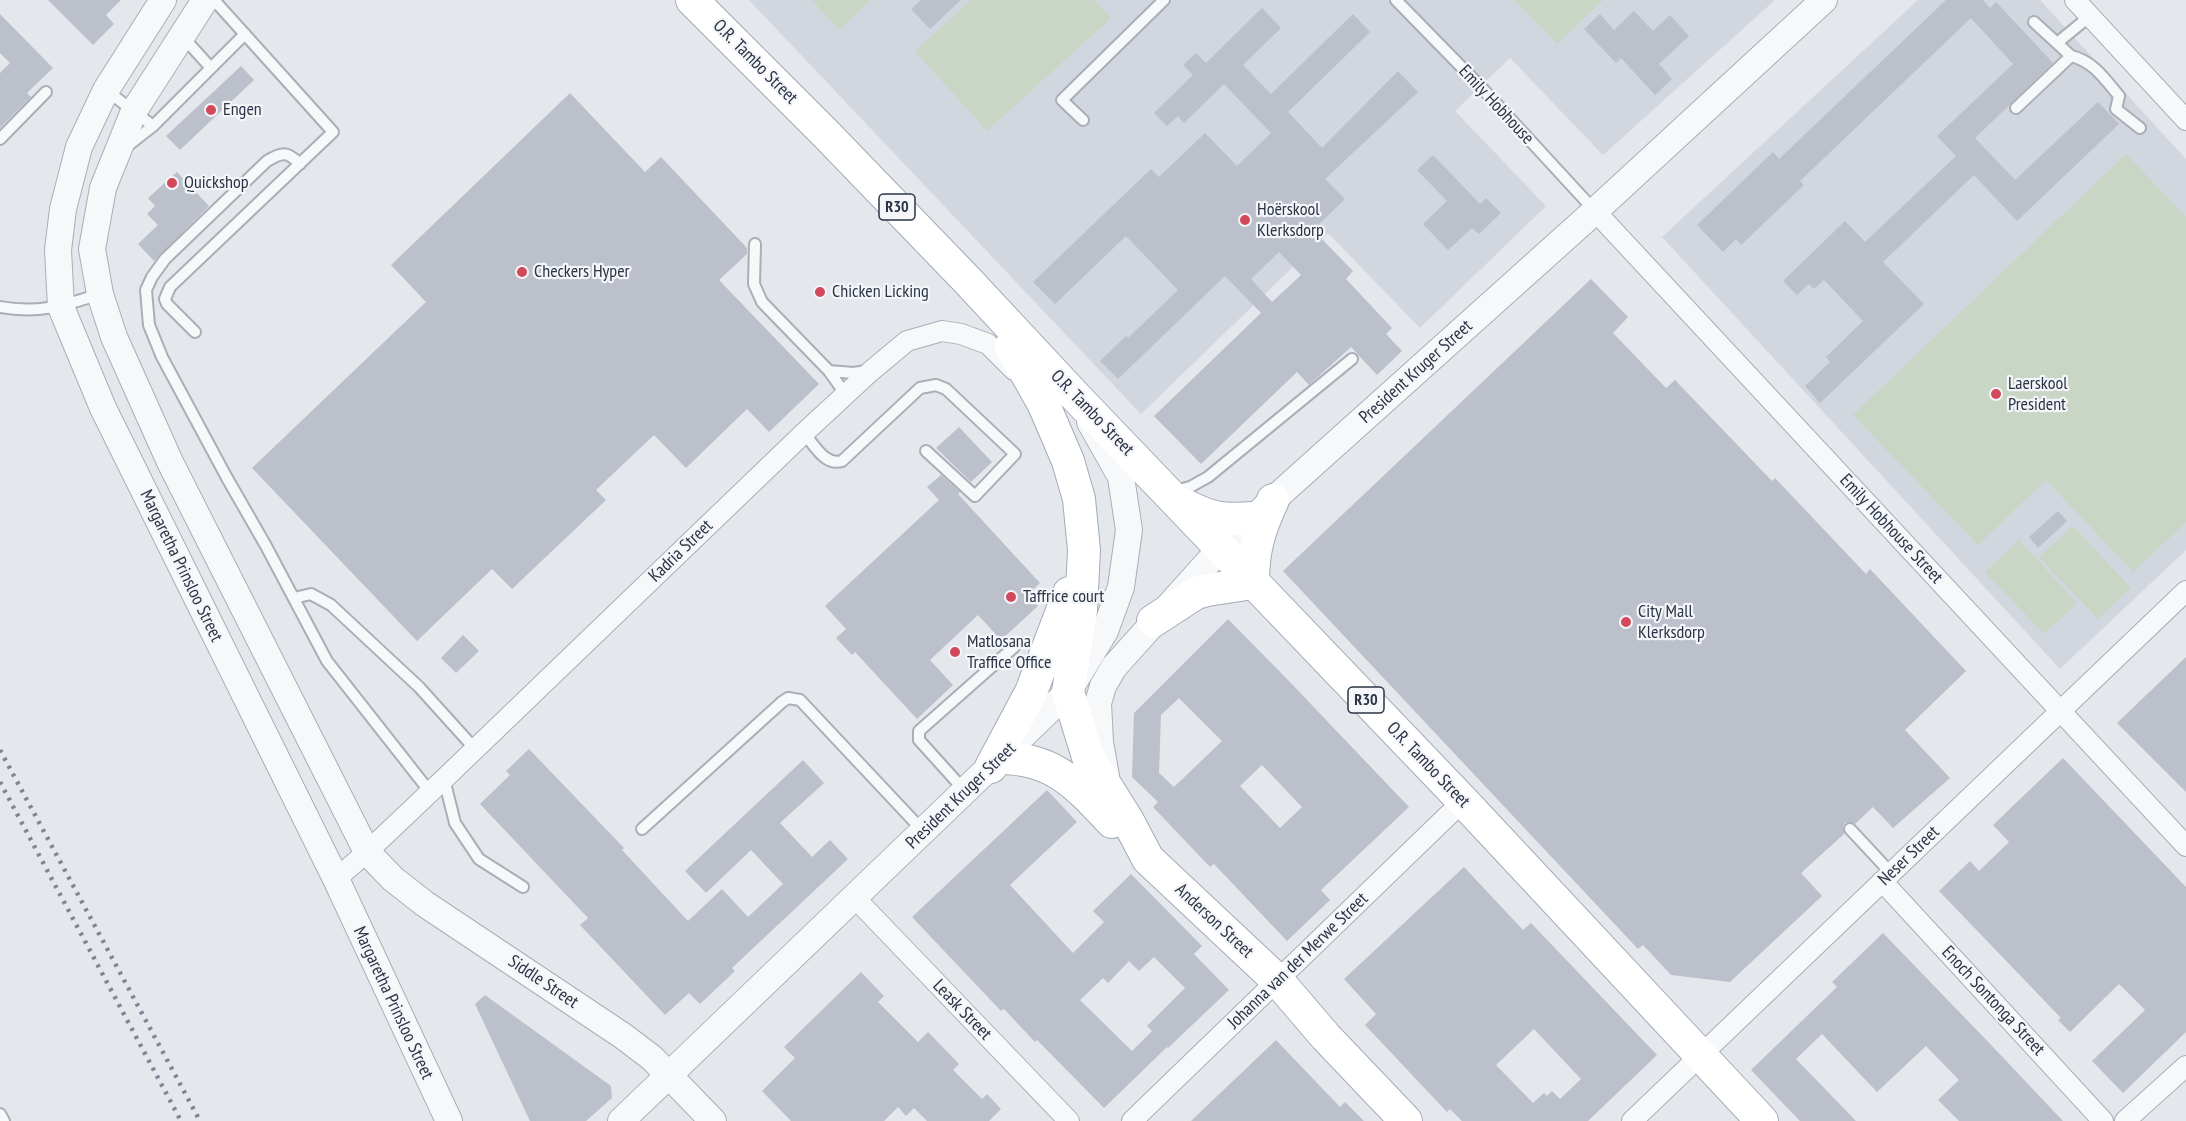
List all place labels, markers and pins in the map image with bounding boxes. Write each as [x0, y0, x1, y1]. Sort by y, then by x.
place label: Engen [223, 99, 262, 121]
marker: Engen [204, 103, 218, 117]
place label: Quickshop [184, 172, 249, 194]
marker: Quickshop [165, 176, 179, 190]
place label: Hoërskool Klerksdorp [1257, 199, 1324, 242]
marker: Hoërskool Klerksdorp [1238, 213, 1252, 227]
place label: Checkers Hyper [534, 261, 630, 283]
marker: Checkers Hyper [515, 265, 529, 279]
place label: Chicken Licking [832, 281, 929, 303]
marker: Chicken Licking [813, 285, 827, 299]
place label: Laerskool President [2008, 373, 2067, 416]
marker: Laerskool President [1989, 387, 2003, 401]
place label: Taffrice court [1023, 586, 1104, 608]
marker: Taffrice court [1004, 590, 1018, 604]
place label: City Mall Klerksdorp [1638, 601, 1705, 644]
marker: City Mall Klerksdorp [1619, 615, 1633, 629]
place label: Matlosana Traffice Office [967, 631, 1051, 674]
marker: Matlosana Traffice Office [948, 645, 962, 659]

